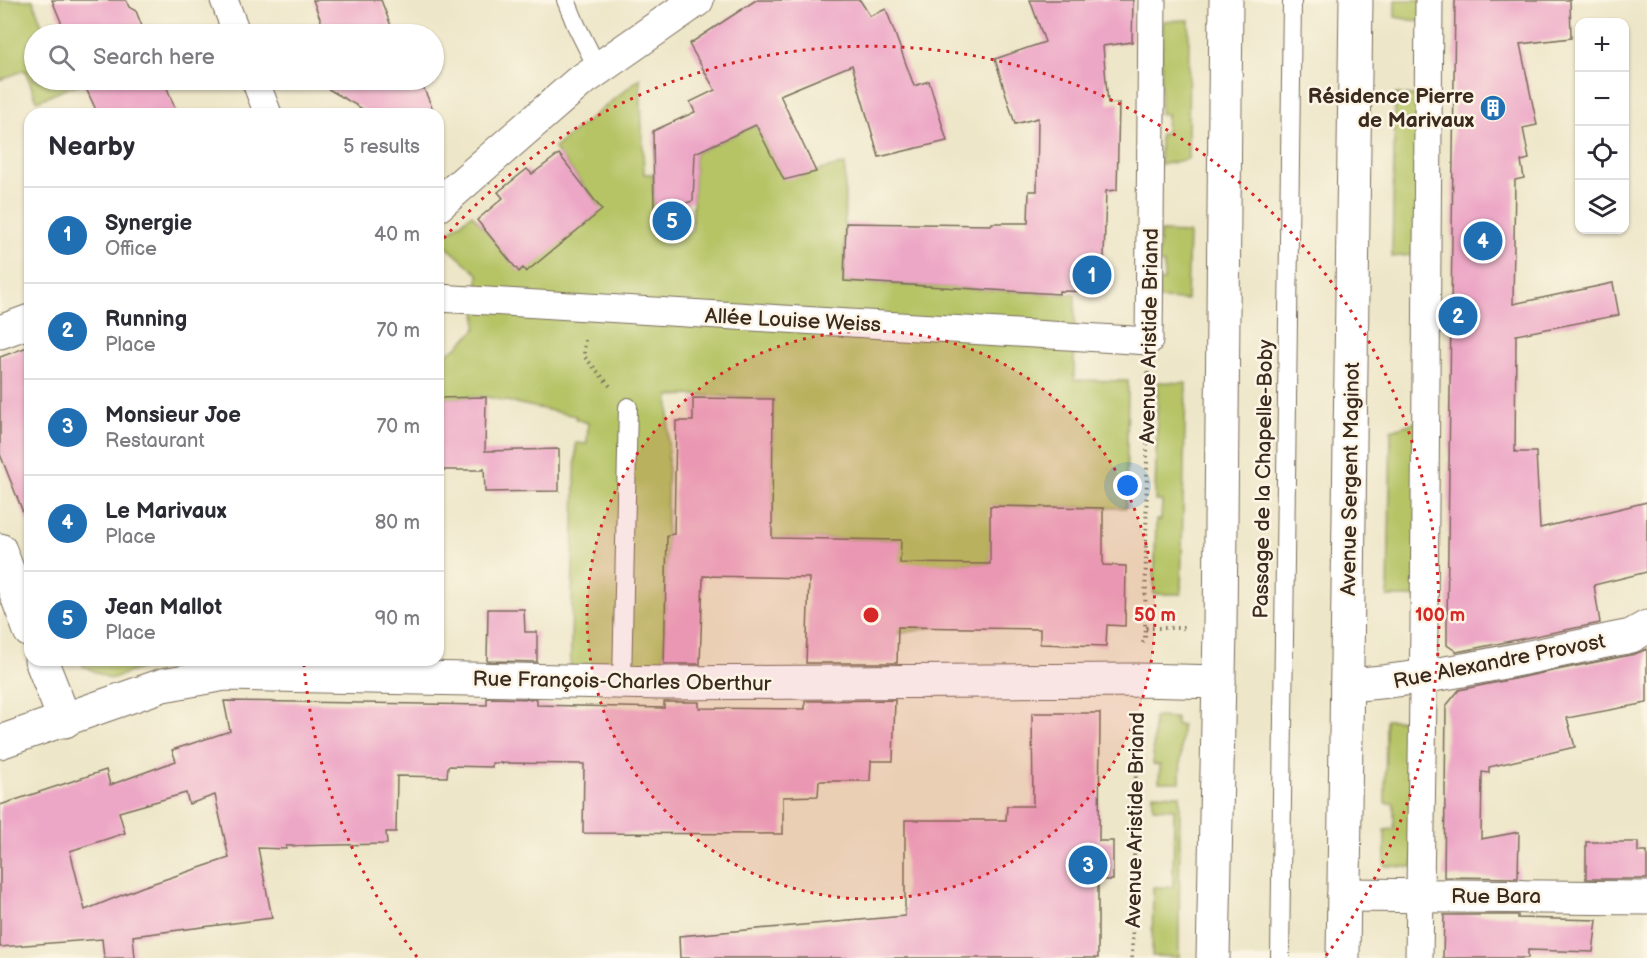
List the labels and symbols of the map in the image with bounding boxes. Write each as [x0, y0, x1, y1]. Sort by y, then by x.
place label: Résidence Pierre de Marivaux [1308, 84, 1475, 133]
building icon: Résidence Pierre de Marivaux [1478, 93, 1508, 123]
pin: 5 [652, 198, 692, 244]
pin: 4 [1464, 218, 1502, 264]
street label: Avenue Aristide Briand [1135, 228, 1164, 444]
pin: 1 [1072, 252, 1112, 298]
pin: 2 [1438, 294, 1478, 338]
street label: Allée Louise Weiss [704, 303, 882, 338]
street label: Passage de la Chapelle-Boby [1249, 339, 1278, 619]
street label: Avenue Sergent Maginot [1336, 361, 1365, 596]
your location [1113, 471, 1142, 500]
centre of rings [861, 605, 881, 625]
text: 50 m [1134, 605, 1176, 626]
text: 100 m [1415, 605, 1465, 626]
street label: Rue Alexandre Provost [1391, 629, 1608, 694]
street label: Rue François-Charles Oberthur [472, 666, 772, 697]
street label: Avenue Aristide Briand [1121, 712, 1150, 928]
pin: 3 [1068, 842, 1108, 888]
street label: Rue Bara [1451, 884, 1541, 909]

